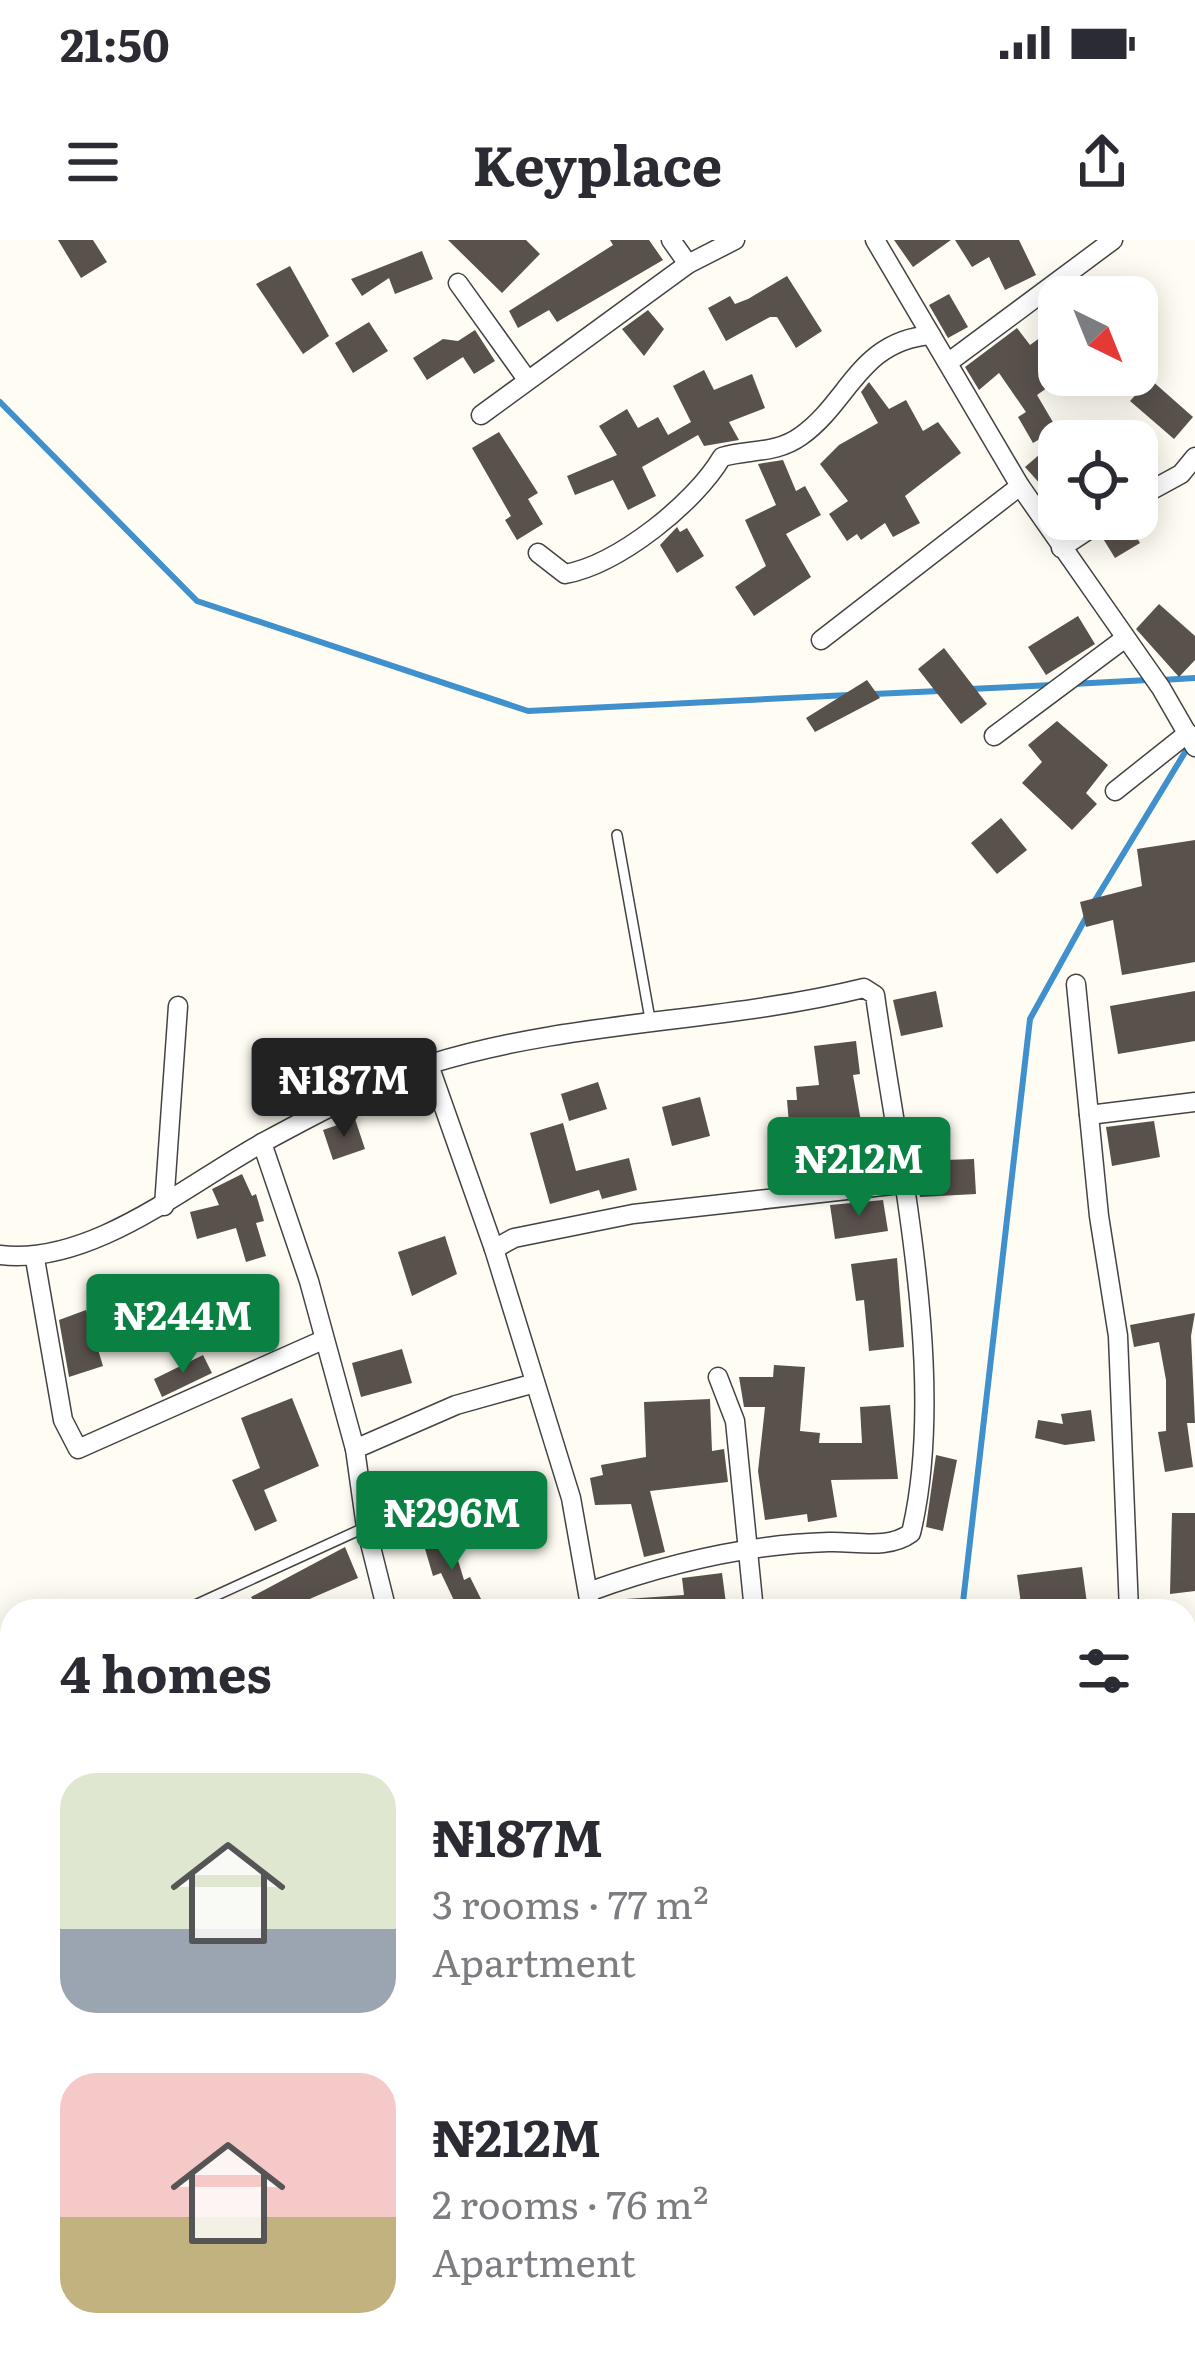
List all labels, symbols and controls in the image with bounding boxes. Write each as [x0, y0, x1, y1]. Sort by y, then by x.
text: 21:50 [60, 9, 170, 76]
text: Keyplace [473, 122, 722, 203]
icon: menu [60, 129, 126, 195]
icon: share [1069, 129, 1135, 195]
north arrow [1038, 276, 1158, 396]
map controls [1038, 276, 1158, 540]
button: locate [1038, 420, 1158, 540]
pin: ₦187M [260, 1038, 428, 1140]
text: ₦187M [279, 1048, 409, 1106]
pin: ₦212M [775, 1117, 943, 1219]
text: ₦212M [794, 1127, 924, 1185]
pin: ₦244M [99, 1274, 267, 1376]
text: ₦244M [113, 1284, 253, 1342]
pin: ₦296M [368, 1471, 536, 1573]
text: ₦296M [383, 1481, 521, 1539]
text: 4 homes [60, 1633, 272, 1709]
icon: filters [1071, 1638, 1137, 1704]
text: ₦187M [432, 1797, 603, 1873]
icon: home [156, 1821, 300, 1965]
text: 3 rooms · 77 m² [432, 1873, 709, 1931]
text: Apartment [432, 1931, 636, 1989]
text: ₦212M [432, 2097, 601, 2173]
icon: home [156, 2121, 300, 2265]
text: 2 rooms · 76 m² [432, 2173, 708, 2231]
text: Apartment [432, 2231, 636, 2289]

